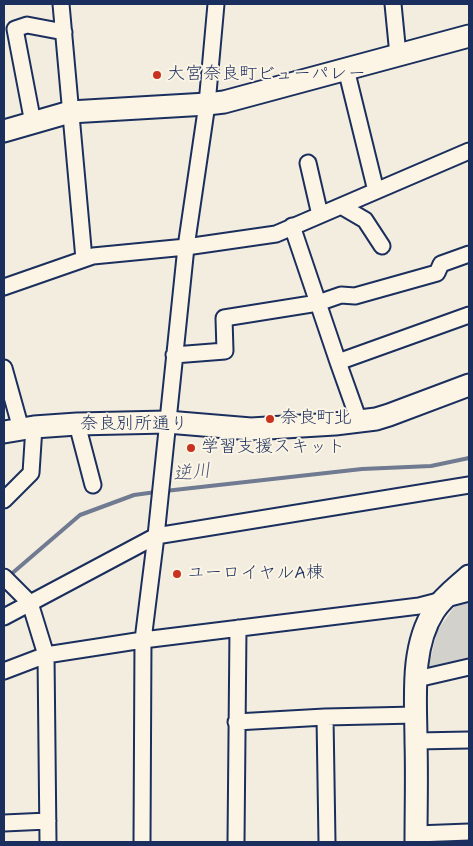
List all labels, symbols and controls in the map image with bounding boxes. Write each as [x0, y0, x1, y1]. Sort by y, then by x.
place label: 大宮奈良町ビューパレー [167, 64, 366, 86]
marker: 大宮奈良町ビューパレー [151, 69, 163, 81]
place label: 奈良町北 [280, 408, 352, 430]
marker: 奈良町北 [264, 413, 276, 425]
street label: 奈良別所通り [80, 414, 188, 436]
place label: 学習支援スキット [201, 437, 345, 459]
marker: 学習支援スキット [185, 442, 197, 454]
water label: 逆川 [172, 461, 212, 487]
place label: ユーロイヤルA棟 [187, 563, 324, 585]
marker: ユーロイヤルA棟 [171, 568, 183, 580]

